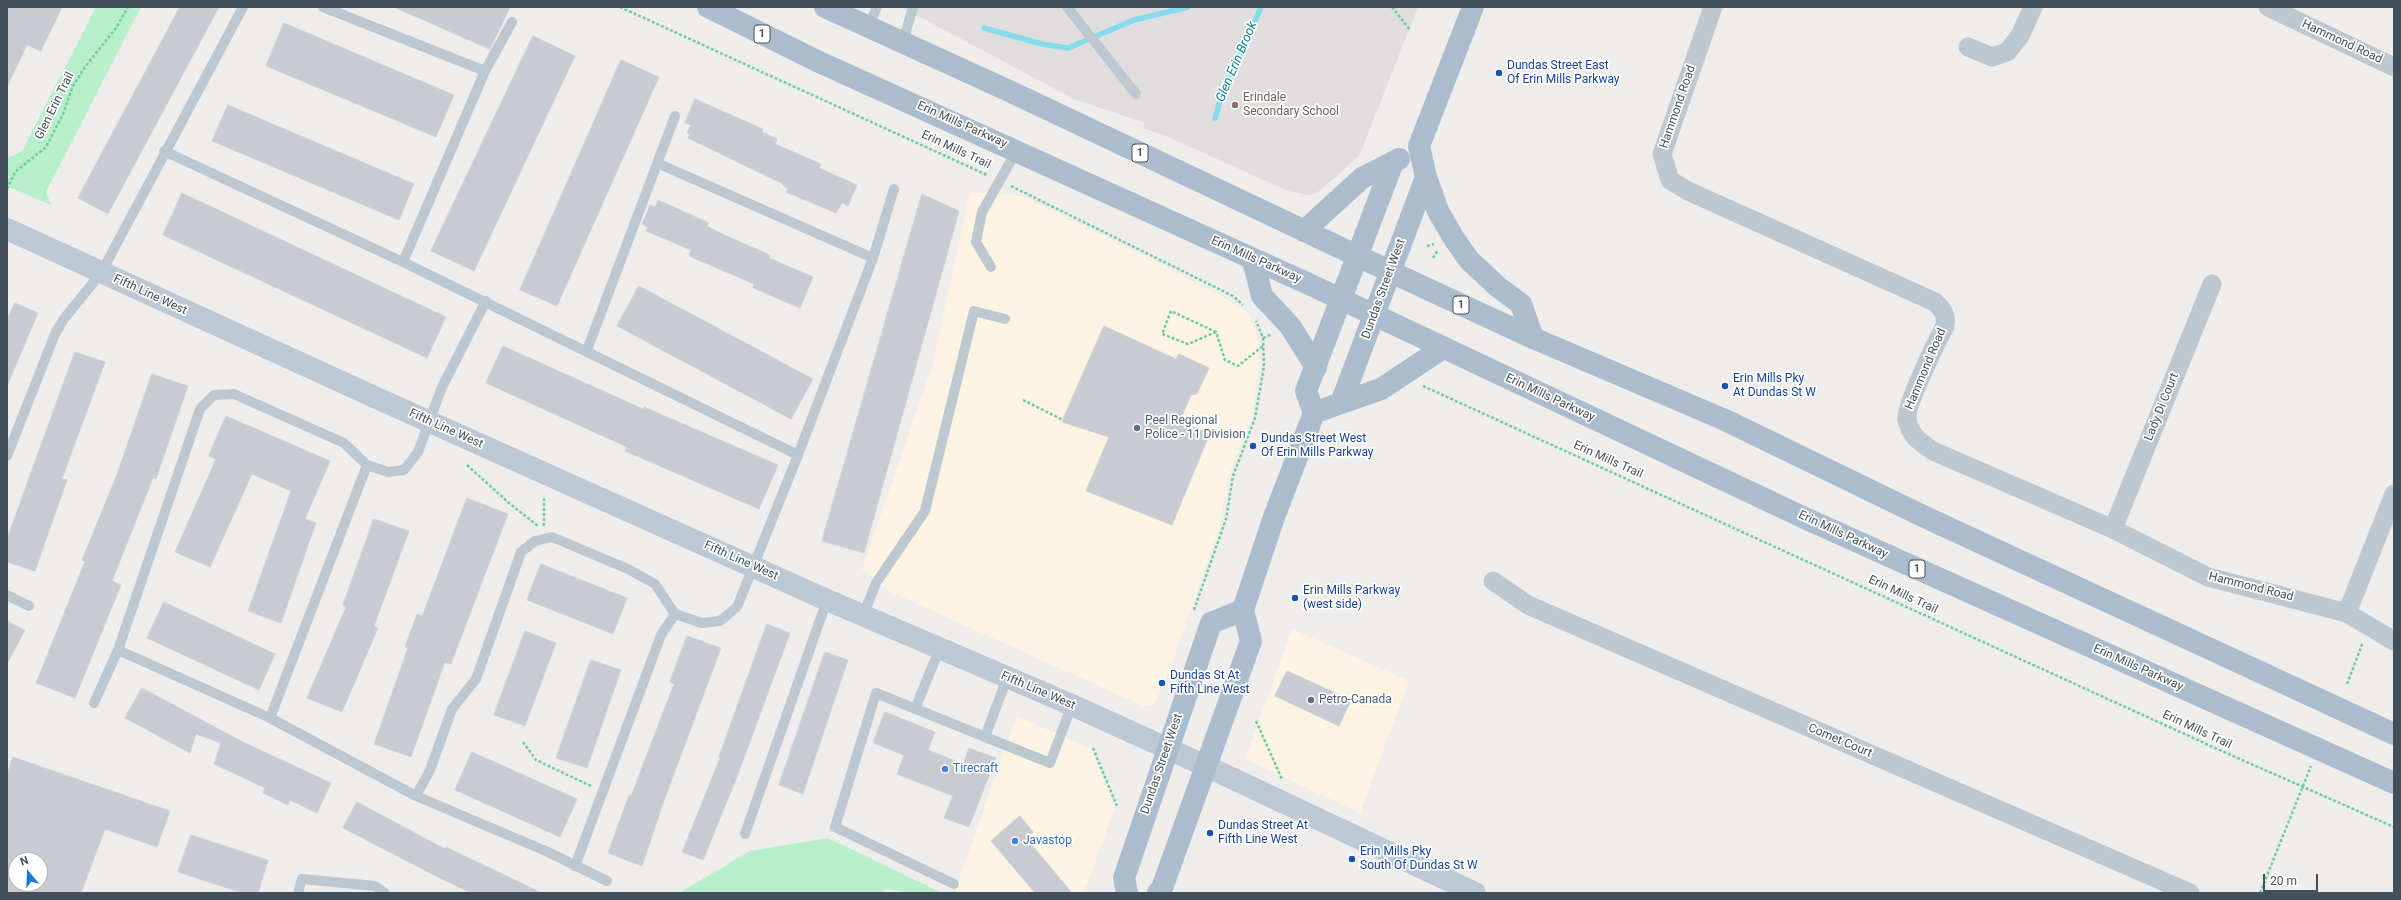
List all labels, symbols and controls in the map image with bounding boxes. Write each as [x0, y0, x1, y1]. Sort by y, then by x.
street label: Hammond Road [2300, 17, 2384, 67]
water label: Glen Erin Brook [1213, 19, 1261, 105]
road number: 1 [754, 25, 770, 43]
place label: Dundas Street East Of Erin Mills Parkway [1507, 59, 1620, 87]
street label: Hammond Road [1657, 64, 1699, 150]
marker: Dundas Street East Of Erin Mills Parkway [1494, 68, 1504, 78]
street label: Glen Erin Trail [32, 70, 78, 142]
place label: Erindale Secondary School [1243, 91, 1339, 119]
street label: Erin Mills Parkway [915, 99, 1009, 151]
marker: Erindale Secondary School [1230, 100, 1240, 110]
street label: Erin Mills Trail [919, 128, 993, 172]
road number: 1 [1132, 144, 1148, 162]
street label: Erin Mills Parkway [1209, 234, 1303, 286]
street label: Dundas Street West [1359, 237, 1409, 341]
street label: Fifth Line West [111, 272, 189, 318]
road number: 1 [1453, 296, 1469, 314]
street label: Hammond Road [1902, 326, 1950, 412]
street label: Erin Mills Parkway [1503, 371, 1597, 425]
street label: Lady Di Court [2142, 371, 2182, 443]
place label: Erin Mills Pky At Dundas St W [1733, 372, 1816, 400]
marker: Erin Mills Pky At Dundas St W [1720, 381, 1730, 391]
street label: Fifth Line West [407, 406, 485, 452]
place label: Peel Regional Police - 11 Division [1145, 414, 1246, 442]
marker: Peel Regional Police - 11 Division [1132, 423, 1142, 433]
place label: Dundas Street West Of Erin Mills Parkway [1261, 432, 1374, 460]
street label: Erin Mills Trail [1571, 438, 1645, 482]
marker: Dundas Street West Of Erin Mills Parkway [1248, 441, 1258, 451]
street label: Erin Mills Parkway [1796, 508, 1890, 562]
street label: Fifth Line West [702, 538, 780, 584]
road number: 1 [1909, 560, 1925, 578]
street label: Hammond Road [2207, 570, 2295, 604]
street label: Erin Mills Trail [1866, 573, 1940, 617]
place label: Erin Mills Parkway (west side) [1303, 584, 1400, 612]
marker: Erin Mills Parkway (west side) [1290, 593, 1300, 603]
street label: Erin Mills Parkway [2091, 642, 2185, 694]
street label: Fifth Line West [999, 669, 1077, 713]
place label: Dundas St At Fifth Line West [1170, 669, 1250, 697]
marker: Dundas St At Fifth Line West [1157, 678, 1167, 688]
place label: Petro-Canada [1319, 693, 1392, 707]
marker: Petro-Canada [1306, 695, 1316, 705]
street label: Erin Mills Trail [2160, 708, 2234, 752]
street label: Dundas Street West [1138, 712, 1186, 816]
street label: Comet Court [1806, 721, 1874, 761]
place label: Tirecraft [953, 762, 998, 776]
marker: Tirecraft [940, 764, 950, 774]
place label: Dundas Street At Fifth Line West [1218, 819, 1308, 847]
marker: Dundas Street At Fifth Line West [1205, 828, 1215, 838]
place label: Javastop [1023, 834, 1072, 848]
marker: Javastop [1010, 836, 1020, 846]
place label: Erin Mills Pky South Of Dundas St W [1360, 845, 1478, 873]
north arrow [8, 852, 48, 892]
text: N [18, 854, 30, 869]
marker: Erin Mills Pky South Of Dundas St W [1347, 854, 1357, 864]
scale bar [2265, 866, 2320, 892]
text: 20 m [2270, 874, 2297, 888]

